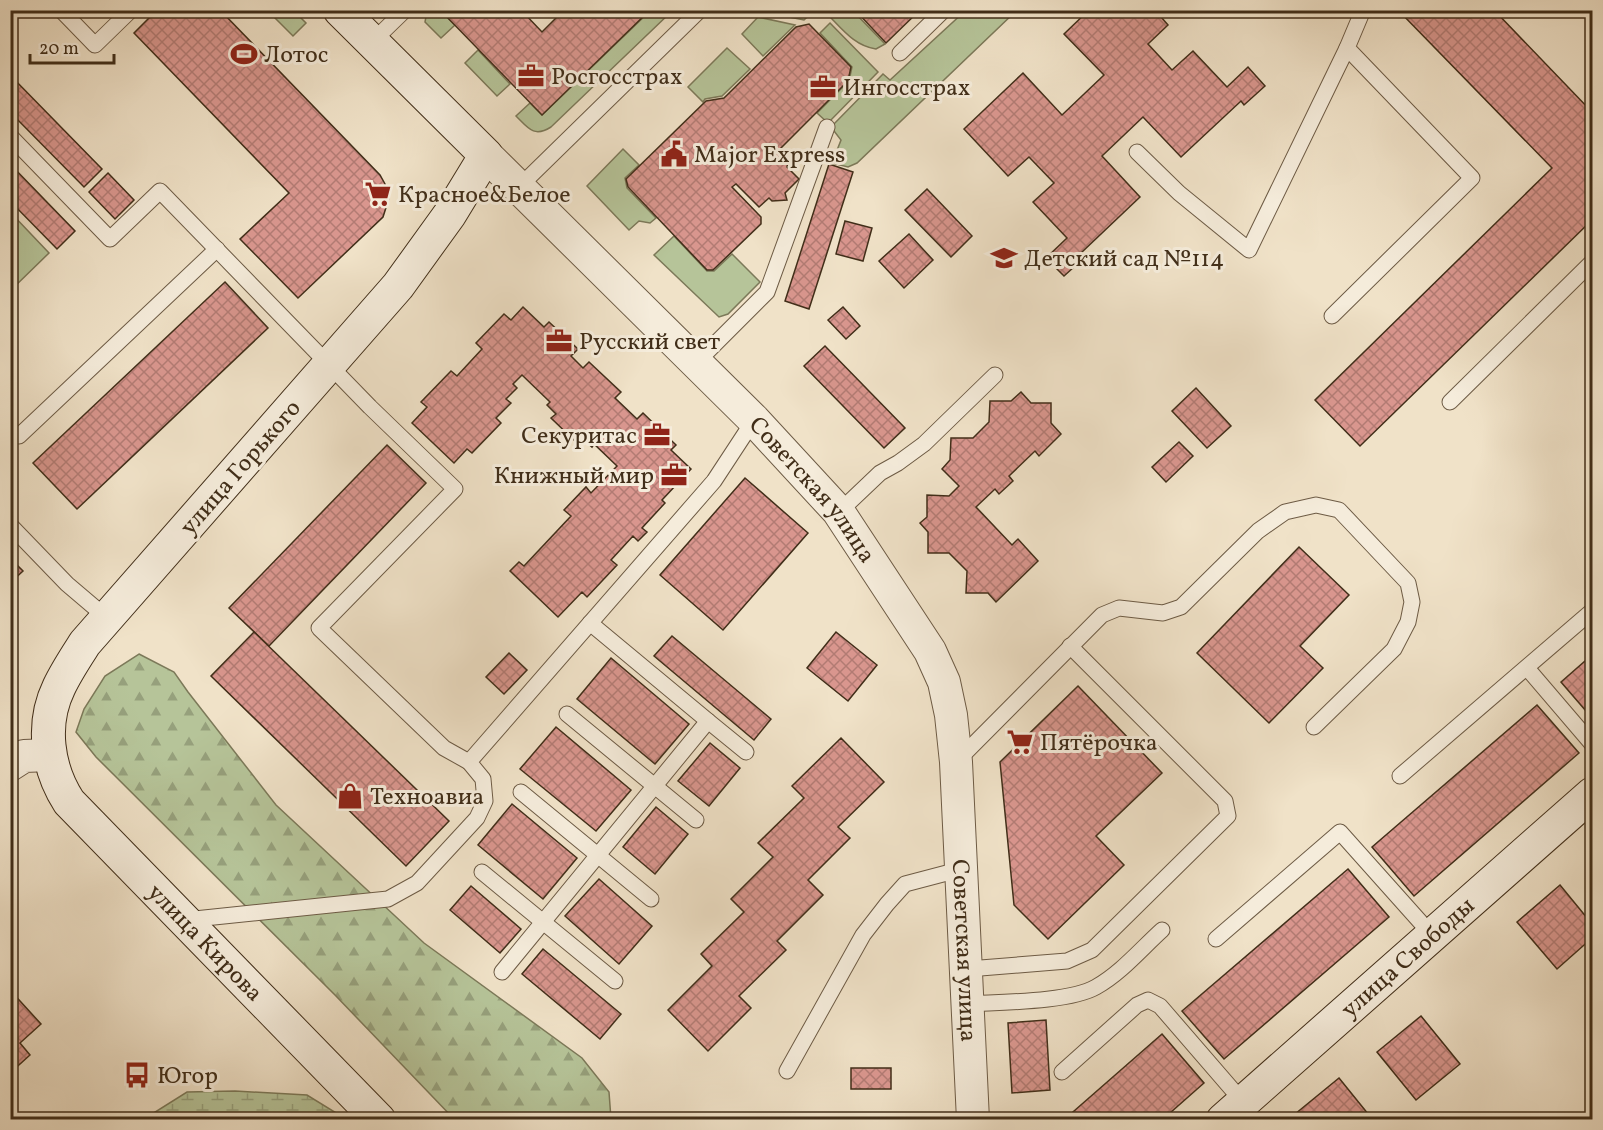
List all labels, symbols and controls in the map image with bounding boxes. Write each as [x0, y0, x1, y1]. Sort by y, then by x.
scale bar [30, 27, 114, 65]
text: 20 m [39, 37, 79, 62]
sports icon: Лотос [229, 39, 259, 69]
place label: Лотос [264, 39, 328, 73]
office icon: Росгосстрах [516, 61, 546, 91]
place label: Росгосстрах [551, 61, 683, 95]
office icon: Ингосстрах [808, 72, 838, 102]
place label: Ингосстрах [843, 72, 970, 106]
public building icon: Major Express [659, 139, 689, 169]
place label: Major Express [694, 139, 845, 173]
supermarket icon: Красное&Белое [363, 179, 393, 209]
place label: Красное&Белое [398, 179, 571, 213]
school or university icon: Детский сад №114 [989, 243, 1019, 273]
place label: Детский сад №114 [1024, 243, 1224, 277]
office icon: Русский свет [544, 326, 574, 356]
place label: Русский свет [579, 326, 720, 360]
street label: улица Горького [173, 393, 310, 544]
street label: Советская улица [740, 410, 883, 570]
place label: Секуритас [521, 420, 637, 454]
office icon: Секуритас [642, 420, 672, 450]
place label: Книжный мир [494, 460, 654, 494]
office icon: Книжный мир [659, 460, 689, 490]
supermarket icon: Пятёрочка [1005, 727, 1035, 757]
place label: Пятёрочка [1040, 727, 1158, 761]
shop icon: Техноавиа [335, 781, 365, 811]
place label: Техноавиа [370, 781, 484, 815]
street label: Советская улица [942, 858, 984, 1043]
street label: улица Кирова [139, 877, 270, 1010]
street label: улица Свободы [1334, 890, 1483, 1027]
bus stop icon: Югор [122, 1060, 152, 1090]
place label: Югор [157, 1060, 218, 1094]

